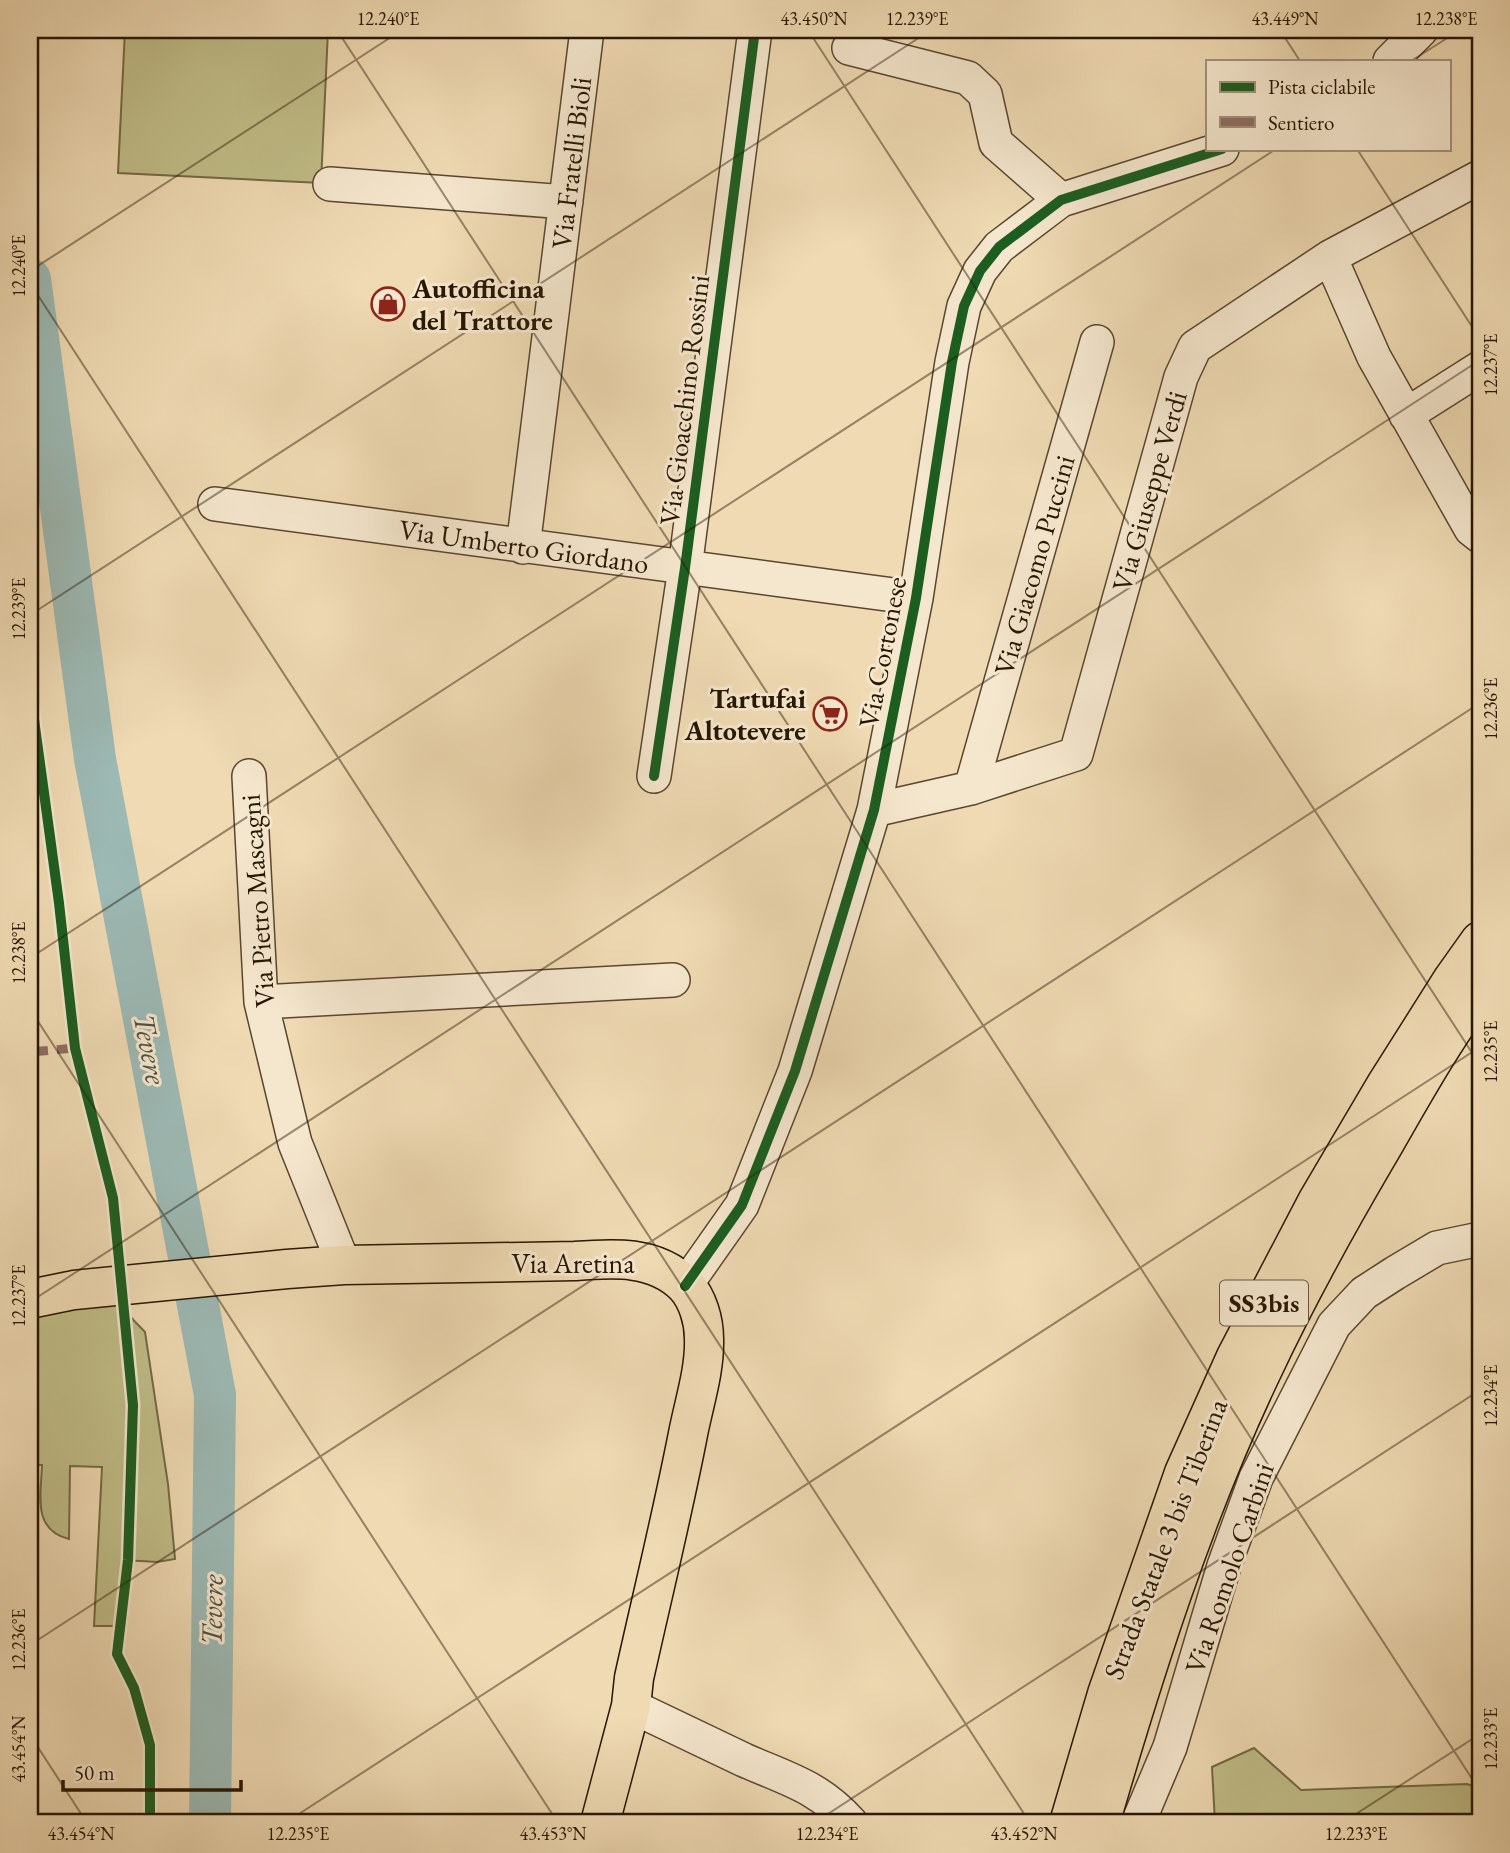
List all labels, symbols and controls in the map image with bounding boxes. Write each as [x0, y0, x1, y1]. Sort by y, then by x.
text: 12.240°E [357, 7, 419, 30]
text: 43.450°N [781, 7, 848, 30]
text: 12.239°E [886, 7, 948, 30]
text: 43.449°N [1252, 7, 1319, 30]
text: 12.238°E [1415, 7, 1477, 30]
legend [1206, 60, 1450, 150]
text: Pista ciclabile [1268, 73, 1376, 100]
street label: Via Fratelli Bioli [543, 75, 599, 251]
text: Sentiero [1268, 109, 1334, 136]
text: 12.240°E [7, 235, 30, 297]
place label: Autofficina del Trattore [411, 270, 553, 338]
street label: Via Gioacchino Rossini [651, 273, 717, 527]
shop icon: Autofficina del Trattore [369, 285, 407, 323]
text: 12.237°E [1479, 334, 1502, 396]
street label: Via Giuseppe Verdi [1103, 387, 1195, 595]
street label: Via Giacomo Puccini [985, 451, 1083, 679]
street label: Via Umberto Giordano [397, 511, 651, 581]
street label: Via Cortonese [850, 573, 914, 731]
text: 12.239°E [7, 578, 30, 640]
text: 12.236°E [1479, 678, 1502, 740]
place label: Tartufai Altotevere [683, 680, 806, 748]
supermarket icon: Tartufai Altotevere [811, 695, 849, 733]
street label: Via Pietro Mascagni [232, 793, 282, 1009]
text: 12.238°E [7, 922, 30, 984]
water label: Tevere [125, 1010, 177, 1088]
text: 12.235°E [1479, 1021, 1502, 1083]
street label: Via Aretina [511, 1245, 635, 1281]
text: 12.237°E [7, 1265, 30, 1327]
road number: SS3bis [1220, 1280, 1308, 1326]
text: 12.234°E [1479, 1365, 1502, 1427]
street label: Strada Statale 3 bis Tiberina [1095, 1393, 1235, 1684]
street label: Via Romolo Carbini [1176, 1458, 1282, 1678]
water label: Tevere [191, 1573, 232, 1646]
text: 12.236°E [7, 1609, 30, 1671]
text: 12.233°E [1479, 1708, 1502, 1770]
text: 43.454°N [7, 1715, 30, 1782]
scale bar [63, 1748, 242, 1792]
text: 50 m [74, 1759, 115, 1786]
text: 43.454°N [48, 1822, 115, 1845]
text: 12.235°E [267, 1822, 329, 1845]
text: 43.453°N [520, 1822, 587, 1845]
text: 12.234°E [796, 1822, 858, 1845]
text: 43.452°N [991, 1822, 1058, 1845]
text: 12.233°E [1325, 1822, 1387, 1845]

